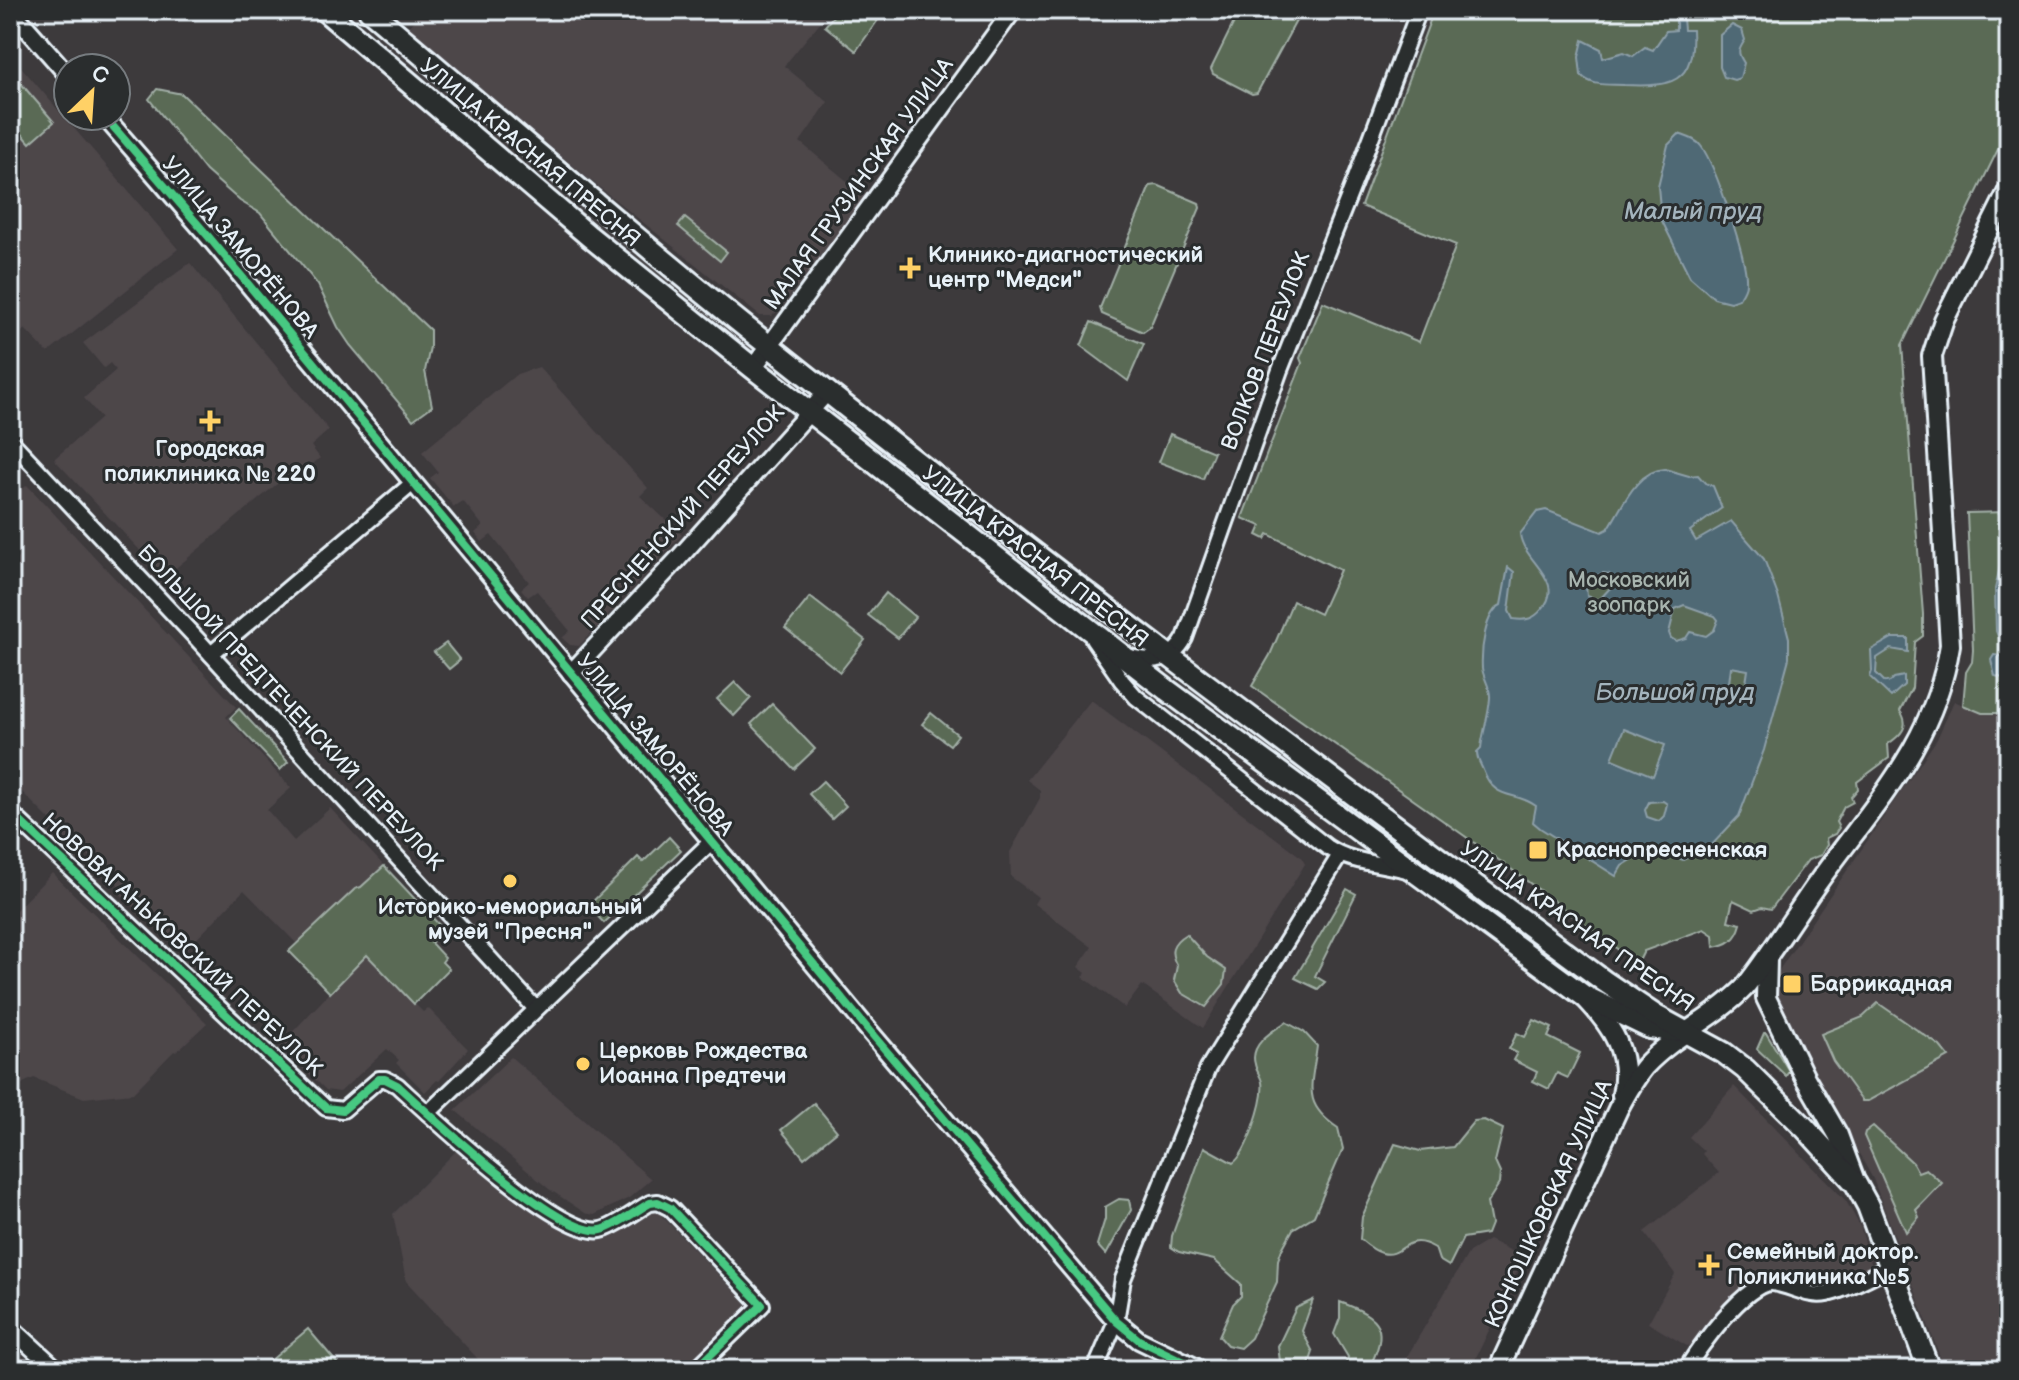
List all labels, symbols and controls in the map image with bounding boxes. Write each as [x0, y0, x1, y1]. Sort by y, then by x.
north arrow [52, 52, 132, 132]
street label: МАЛАЯ ГРУЗИНСКАЯ УЛИЦА [758, 52, 960, 315]
street label: УЛИЦА КРАСНАЯ ПРЕСНЯ [414, 53, 646, 253]
text: С [87, 60, 112, 91]
street label: УЛИЦА ЗАМОРЁНОВА [156, 152, 324, 345]
water label: Малый пруд [1624, 197, 1762, 226]
place label: Клинико-диагностический центр "Медси" [928, 242, 1203, 294]
street label: ВОЛКОВ ПЕРЕУЛОК [1216, 247, 1317, 454]
marker: Клинико-диагностический центр "Медси" [899, 257, 921, 279]
street label: ПРЕСНЕНСКИЙ ПЕРЕУЛОК [575, 399, 791, 634]
marker: Городская поликлиника № 220 [199, 410, 221, 432]
place label: Городская поликлиника № 220 [104, 436, 316, 488]
street label: УЛИЦА КРАСНАЯ ПРЕСНЯ [917, 460, 1153, 654]
street label: БОЛЬШОЙ ПРЕДТЕЧЕНСКИЙ ПЕРЕУЛОК [131, 539, 449, 877]
park label: Московский зоопарк [1568, 567, 1690, 619]
street label: УЛИЦА ЗАМОРЁНОВА [571, 649, 739, 842]
water label: Большой пруд [1596, 678, 1755, 707]
street label: НОВОВАГАНЬКОВСКИЙ ПЕРЕУЛОК [36, 808, 329, 1083]
street label: УЛИЦА КРАСНАЯ ПРЕСНЯ [1455, 836, 1699, 1018]
place label: Краснопресненская [1556, 837, 1767, 864]
marker: Краснопресненская [1527, 839, 1549, 861]
marker: Историко-мемориальный музей "Пресня" [501, 872, 519, 890]
place label: Историко-мемориальный музей "Пресня" [378, 894, 642, 946]
place label: Баррикадная [1810, 971, 1953, 998]
marker: Баррикадная [1781, 973, 1803, 995]
place label: Церковь Рождества Иоанна Предтечи [599, 1038, 807, 1090]
marker: Церковь Рождества Иоанна Предтечи [574, 1055, 592, 1073]
street label: КОНЮШКОВСКАЯ УЛИЦА [1480, 1075, 1619, 1333]
place label: Семейный доктор. Поликлиника №5 [1727, 1239, 1919, 1291]
marker: Семейный доктор. Поликлиника №5 [1698, 1254, 1720, 1276]

